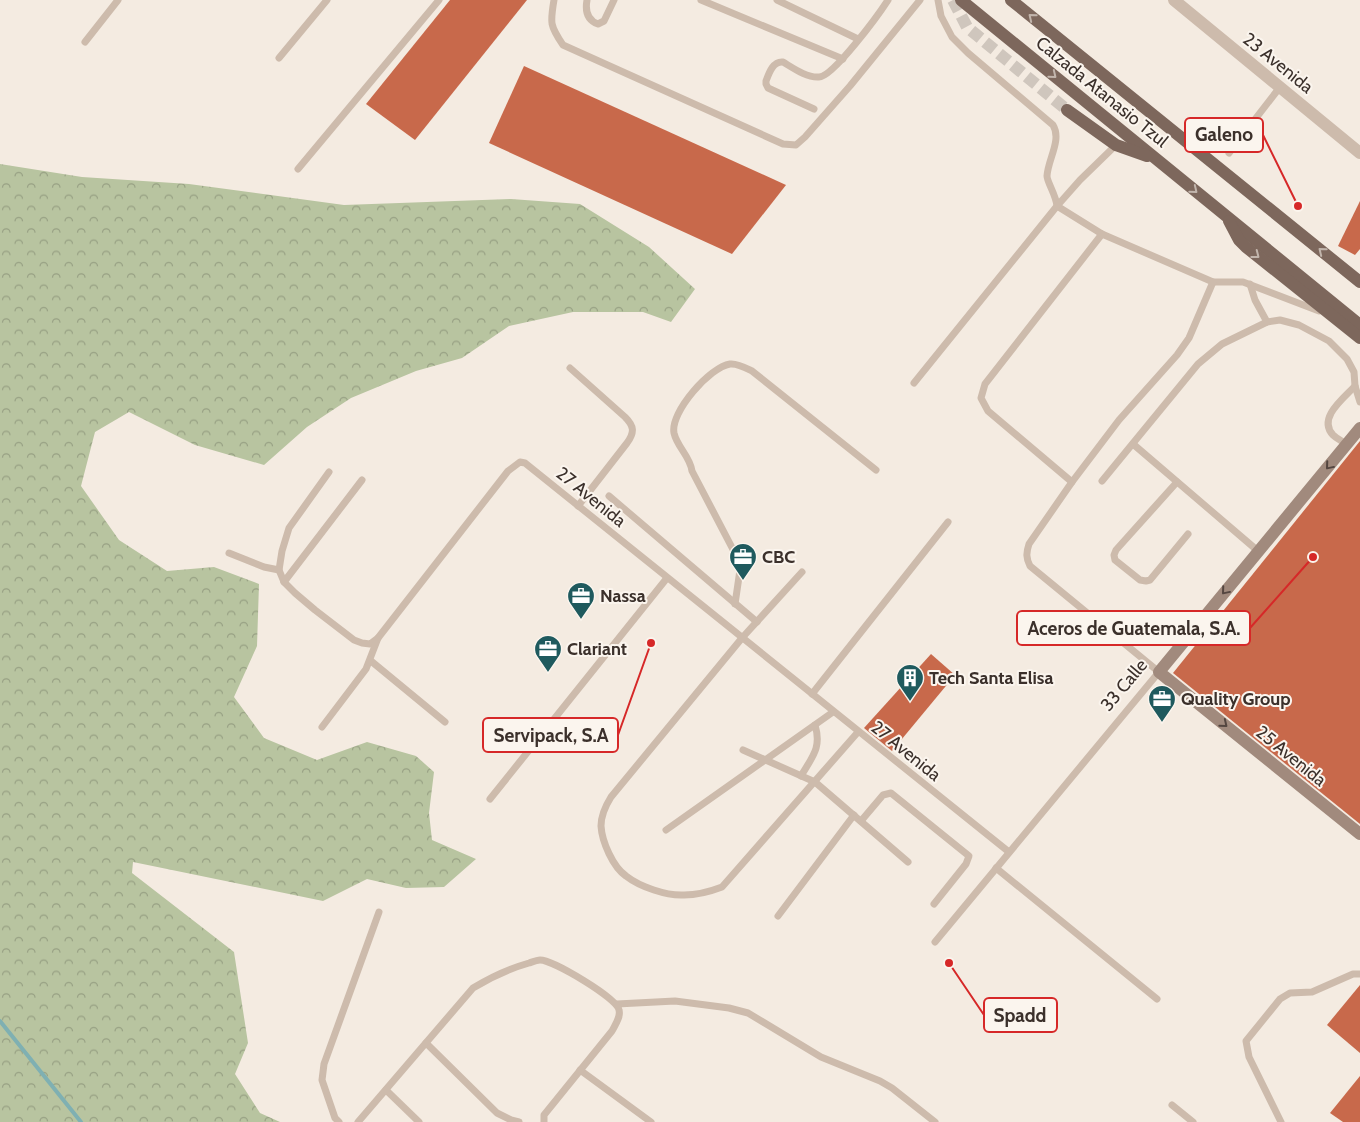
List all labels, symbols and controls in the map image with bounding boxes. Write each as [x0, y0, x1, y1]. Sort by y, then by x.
one-way arrow [1029, 14, 1038, 23]
street label: 23 Avenida [1238, 28, 1318, 98]
street label: Calzada Atanasio Tzul [1031, 32, 1173, 153]
one-way arrow [1047, 70, 1056, 78]
callout: Galeno [1185, 118, 1263, 152]
text: Galeno [1195, 123, 1253, 146]
one-way arrow [1188, 184, 1197, 192]
one-way arrow [1250, 249, 1259, 257]
one-way arrow [1319, 249, 1328, 257]
one-way arrow [1326, 460, 1335, 469]
street label: 27 Avenida [552, 462, 631, 532]
office icon: CBC [728, 542, 758, 581]
place label: CBC [762, 546, 795, 568]
office icon: Nassa [566, 581, 596, 620]
place label: Nassa [600, 585, 646, 607]
one-way arrow [1223, 585, 1231, 594]
callout: Aceros de Guatemala, S.A. [1017, 611, 1250, 645]
text: Aceros de Guatemala, S.A. [1027, 617, 1241, 640]
office icon: Clariant [533, 634, 563, 673]
place label: Clariant [567, 638, 627, 660]
street label: 33 Calle [1096, 655, 1152, 715]
building icon: Tech Santa Elisa [895, 663, 925, 702]
place label: Tech Santa Elisa [929, 667, 1053, 689]
office icon: Quality Group [1147, 684, 1177, 723]
place label: Quality Group [1181, 688, 1291, 710]
street label: 27 Avenida [867, 716, 946, 786]
callout: Servipack, S.A [483, 718, 618, 752]
one-way arrow [1218, 719, 1227, 727]
street label: 25 Avenida [1251, 721, 1331, 791]
text: Servipack, S.A [493, 724, 609, 747]
callout: Spadd [984, 998, 1057, 1032]
text: Spadd [994, 1004, 1046, 1027]

